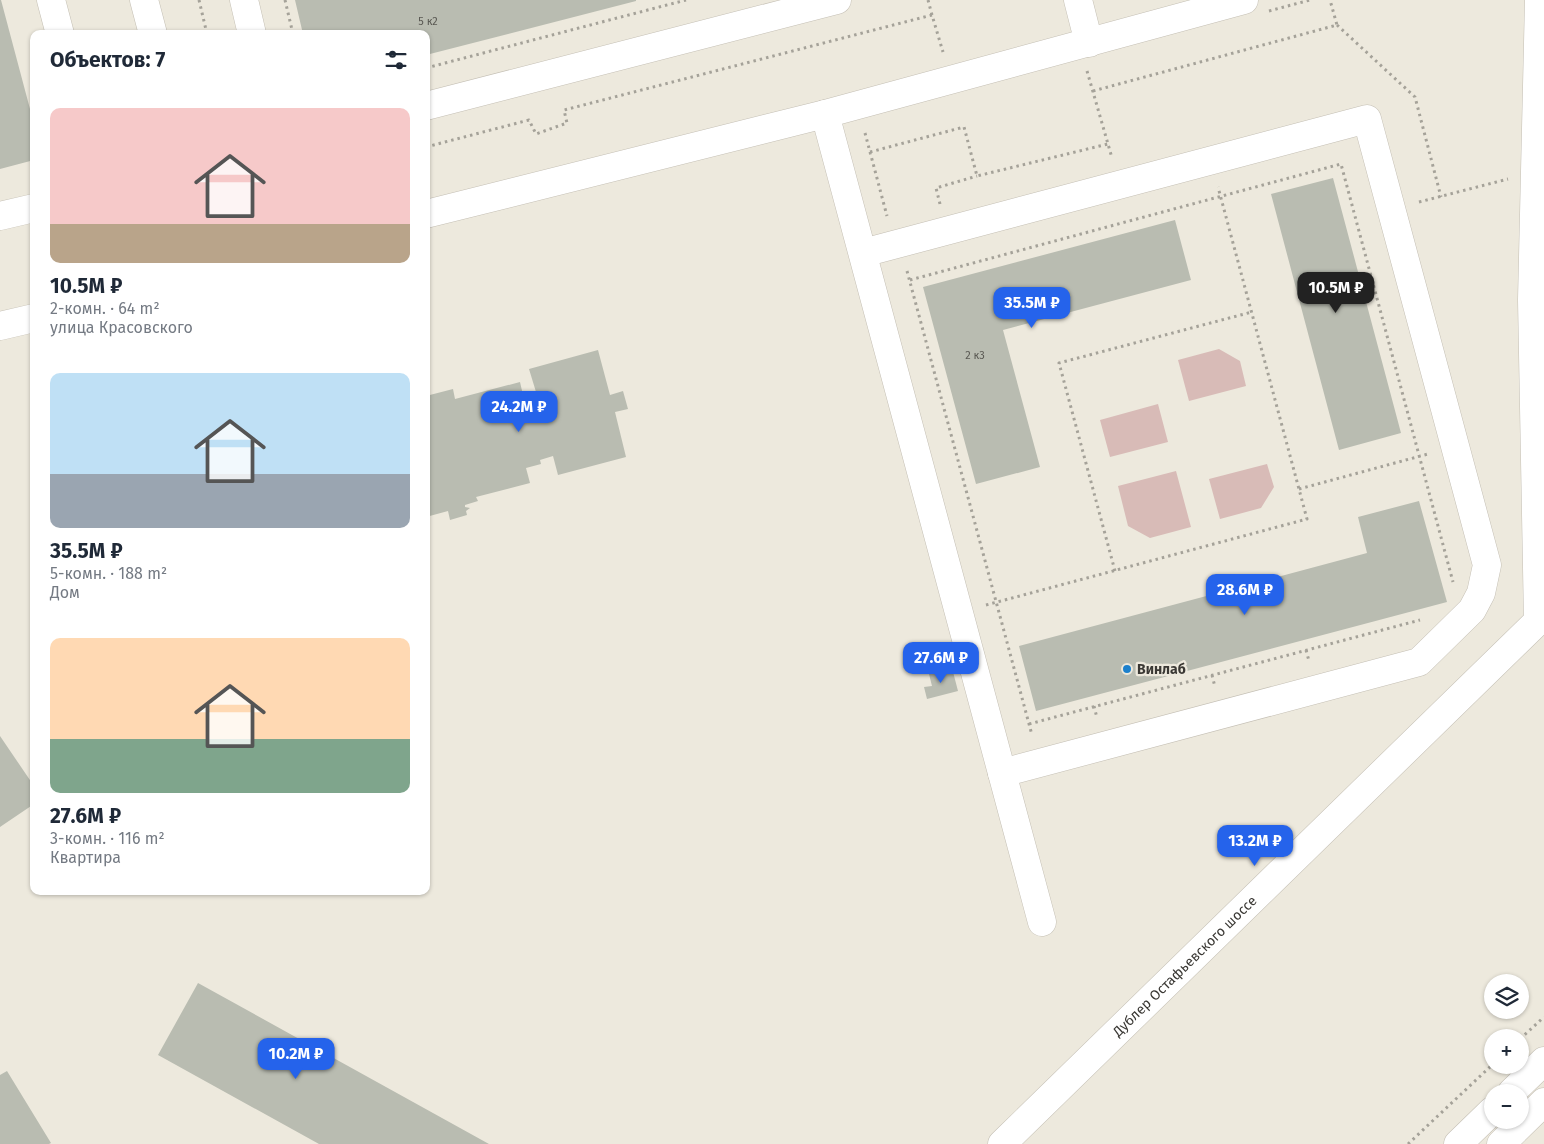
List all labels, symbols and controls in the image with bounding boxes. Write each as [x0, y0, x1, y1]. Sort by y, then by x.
house number: 5 к2 [418, 15, 438, 28]
icon: filters [382, 46, 410, 74]
text: Объектов: 7 [50, 47, 165, 73]
icon: home [185, 141, 275, 231]
pin: 10.5M ₽ [1290, 272, 1382, 314]
text: 10.5M ₽ [50, 273, 123, 299]
text: 10.5M ₽ [1308, 278, 1364, 297]
pin: 35.5M ₽ [986, 286, 1078, 329]
text: 35.5M ₽ [1004, 293, 1060, 312]
text: 2-комн. · 64 m² [50, 299, 160, 318]
text: улица Красовского [50, 318, 193, 337]
house number: 2 к3 [965, 349, 985, 362]
pin: 24.2M ₽ [473, 390, 565, 433]
text: 24.2M ₽ [492, 397, 546, 416]
icon: home [185, 406, 275, 496]
text: 35.5M ₽ [50, 538, 123, 564]
text: 5-комн. · 188 m² [50, 564, 167, 583]
pin: 28.6M ₽ [1199, 574, 1291, 616]
text: 28.6M ₽ [1217, 580, 1273, 599]
text: Дом [50, 583, 80, 602]
pin: 27.6M ₽ [895, 642, 987, 684]
text: 27.6M ₽ [914, 648, 968, 667]
place label: Винлаб [1137, 661, 1186, 678]
marker: Винлаб [1121, 663, 1133, 675]
icon: home [185, 671, 275, 761]
text: 27.6M ₽ [50, 803, 121, 829]
pin: 13.2M ₽ [1209, 824, 1301, 867]
text: 3-комн. · 116 m² [50, 829, 165, 848]
text: 13.2M ₽ [1228, 831, 1282, 850]
text: Квартира [50, 848, 121, 867]
street label: Дублер Остафьевского шоссе [1108, 892, 1260, 1041]
map controls [1484, 974, 1529, 1129]
button: layers [1484, 974, 1529, 1019]
button: + [1484, 1029, 1529, 1074]
pin: 10.2M ₽ [250, 1038, 342, 1080]
text: 10.2M ₽ [269, 1044, 323, 1063]
button: − [1484, 1084, 1529, 1129]

